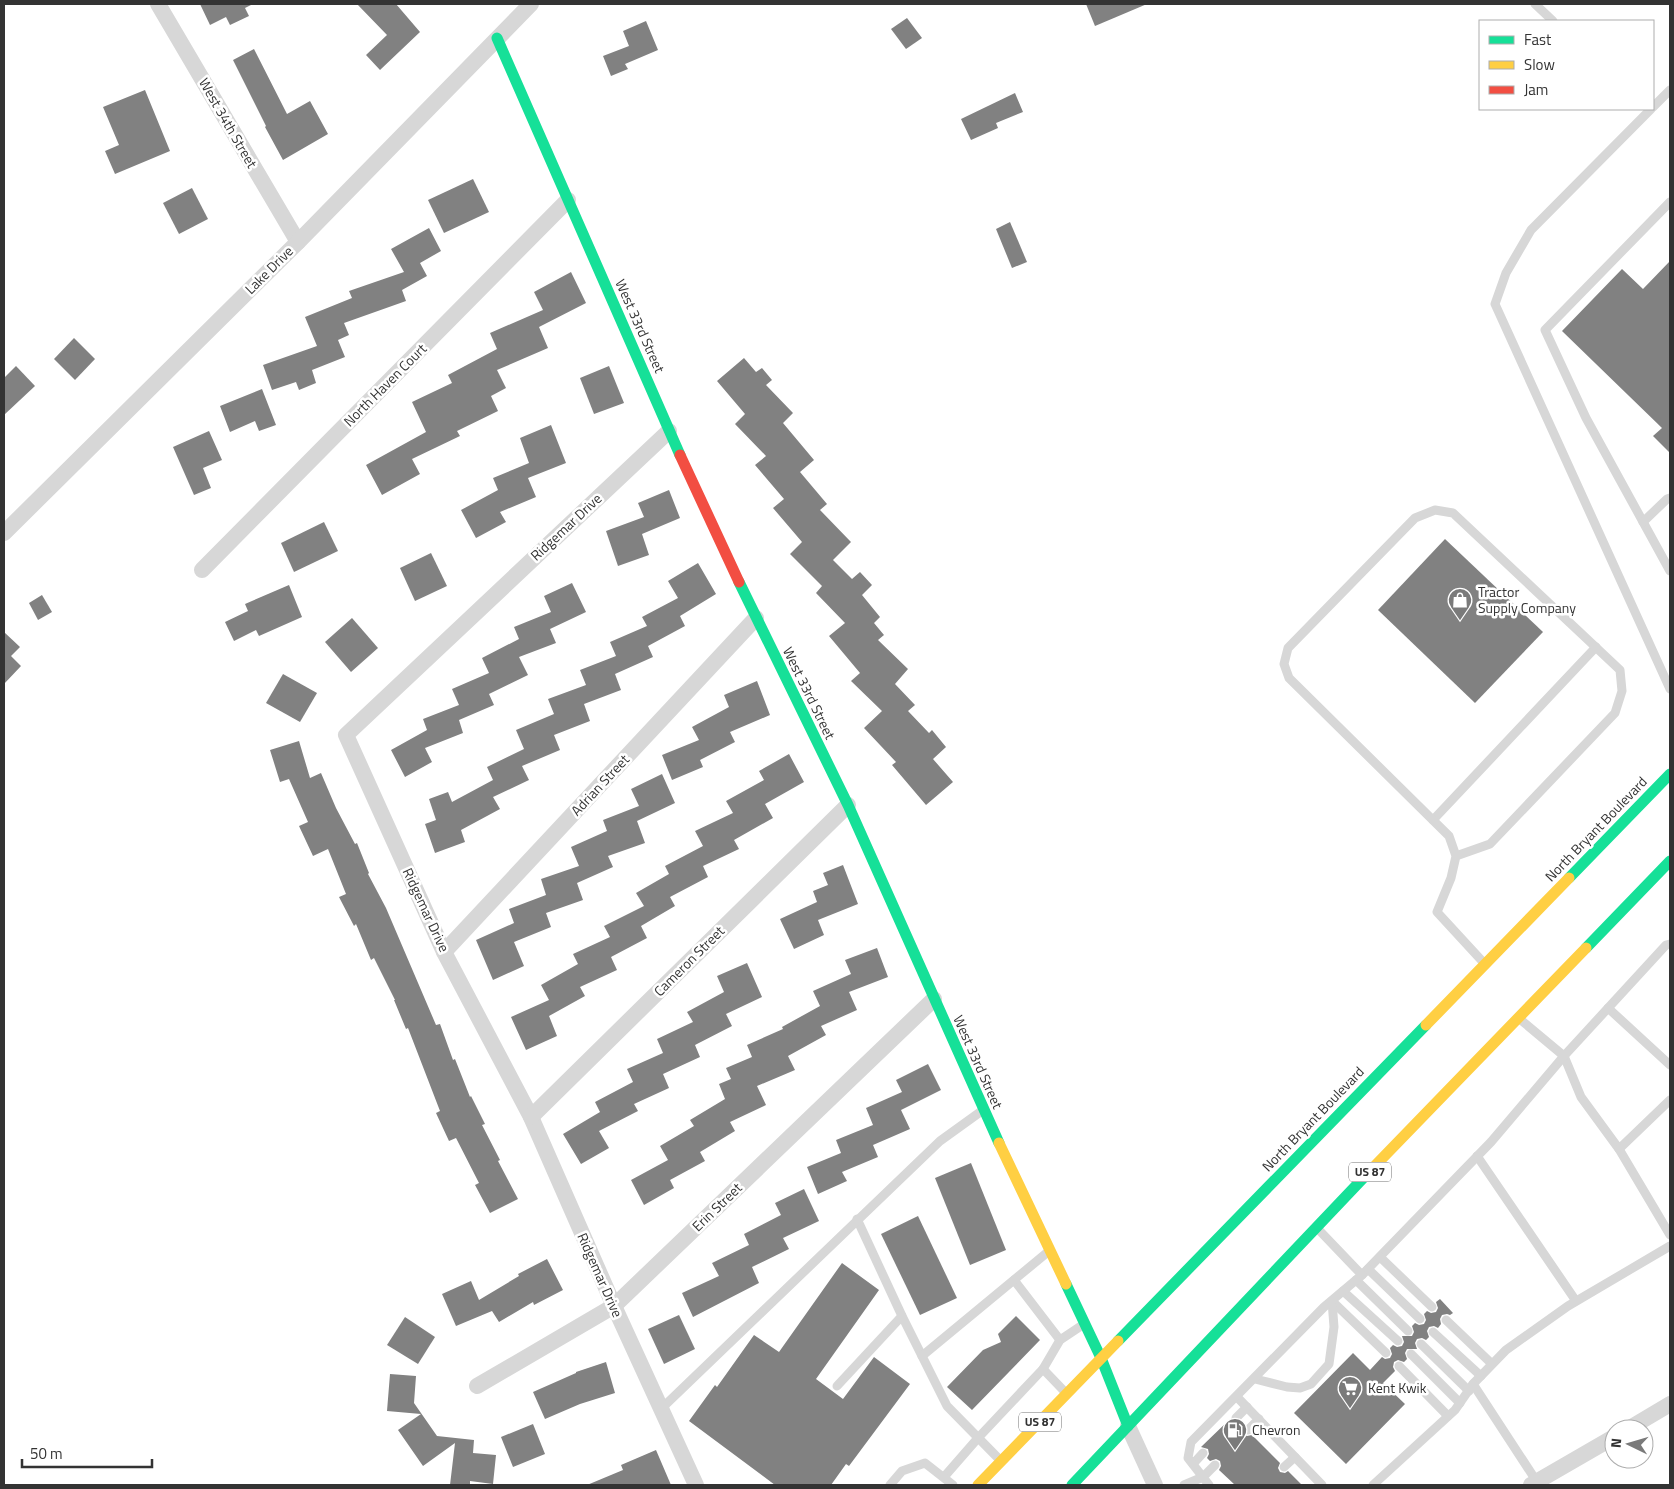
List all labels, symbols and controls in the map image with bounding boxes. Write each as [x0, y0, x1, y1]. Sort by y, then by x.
legend [1479, 20, 1654, 110]
text: Fast [1524, 28, 1552, 51]
text: Slow [1524, 53, 1555, 76]
street label: West 34th Street [194, 74, 263, 172]
text: Jam [1524, 78, 1548, 101]
street label: Lake Drive [240, 241, 298, 299]
street label: West 33rd Street [610, 276, 671, 376]
street label: North Haven Court [338, 338, 431, 431]
street label: Ridgemar Drive [525, 488, 606, 565]
place label: Tractor Supply Company [1478, 581, 1576, 618]
shop icon: Tractor Supply Company [1447, 587, 1473, 621]
street label: West 33rd Street [778, 643, 841, 743]
street label: Adrian Street [566, 749, 634, 820]
street label: North Bryant Boulevard [1540, 771, 1651, 886]
street label: Ridgemar Drive [398, 864, 455, 955]
street label: Cameron Street [649, 921, 729, 1001]
street label: West 33rd Street [948, 1012, 1009, 1112]
street label: North Bryant Boulevard [1257, 1061, 1368, 1176]
road number: US 87 [1349, 1162, 1391, 1182]
street label: Erin Street [687, 1177, 746, 1236]
street label: Ridgemar Drive [572, 1229, 628, 1320]
supermarket icon: Kent Kwik [1337, 1375, 1363, 1409]
place label: Kent Kwik [1368, 1377, 1427, 1398]
road number: US 87 [1019, 1412, 1061, 1431]
fuel station icon: Chevron [1222, 1417, 1248, 1451]
place label: Chevron [1252, 1419, 1300, 1440]
north arrow [1604, 1419, 1654, 1469]
scale bar [22, 1436, 152, 1468]
text: N [1605, 1437, 1626, 1449]
text: 50 m [30, 1442, 63, 1465]

